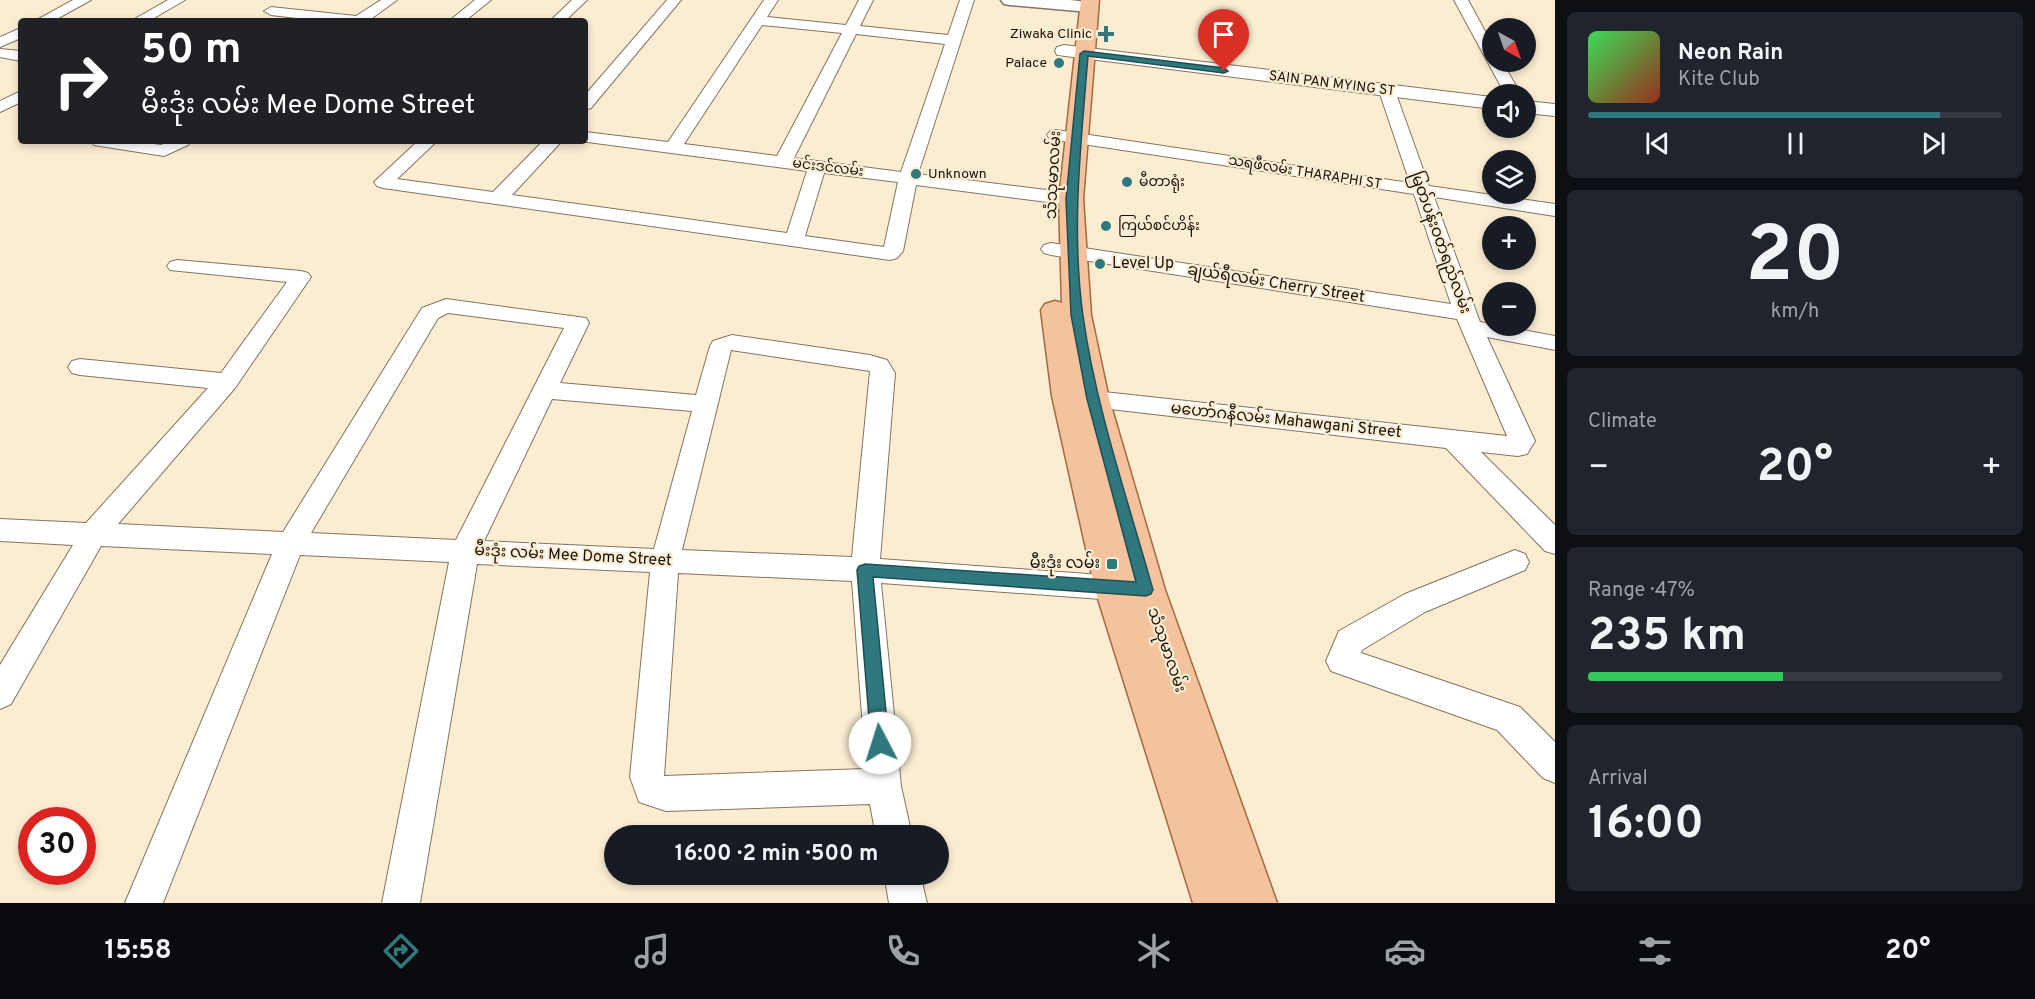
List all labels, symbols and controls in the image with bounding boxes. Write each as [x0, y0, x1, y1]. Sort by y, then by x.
pin [1198, 9, 1249, 71]
icon: arrive [1207, 18, 1240, 51]
north arrow [1482, 18, 1536, 72]
map controls [1482, 18, 1536, 336]
text: 50 m [141, 25, 242, 78]
marker: Ziwaka Clinic [1097, 25, 1115, 43]
place label: Ziwaka Clinic [1010, 26, 1092, 43]
text: Neon Rain [1678, 40, 1783, 67]
icon: right [42, 42, 120, 120]
place label: Palace [1005, 55, 1047, 72]
marker: Palace [1052, 56, 1066, 70]
text: Kite Club [1678, 67, 1760, 93]
street label: SAIN PAN MYING ST [1268, 68, 1396, 100]
button: sound [1482, 84, 1536, 138]
text: မီးဒုံး လမ်း Mee Dome Street [141, 89, 475, 123]
icon: previous [1641, 127, 1674, 160]
icon: pause [1779, 127, 1812, 160]
icon: next [1917, 127, 1950, 160]
street label: သံသုမာလမ်း [1039, 130, 1069, 220]
street label: သရဖီလမ်း THARAPHI ST [1227, 149, 1384, 196]
button: layers [1482, 150, 1536, 204]
street label: မင်းဒင်လမ်း [791, 152, 865, 181]
place label: Unknown [928, 166, 987, 183]
marker: Unknown [909, 167, 923, 181]
street label: မြတ်ပန်းဝတ်ရည်လမ်း [1403, 168, 1478, 318]
place label: မီတာရုံး [1139, 171, 1185, 193]
marker: မီတာရုံး [1120, 175, 1134, 189]
text: 20 [1746, 210, 1844, 309]
place label: ကြယ်စင်ဟိန်း [1118, 215, 1200, 237]
button: + [1482, 216, 1536, 270]
marker: ကြယ်စင်ဟိန်း [1099, 219, 1113, 233]
place label: Level Up [1112, 254, 1174, 274]
marker: Level Up [1093, 257, 1107, 271]
street label: ချယ်ရီလမ်း Cherry Street [1186, 257, 1367, 310]
button: − [1482, 282, 1536, 336]
text: km/h [1771, 299, 1819, 325]
street label: မဟော်ဂနီလမ်း Mahawgani Street [1169, 396, 1403, 445]
text: Climate [1588, 409, 1657, 435]
text: 20° [1757, 440, 1833, 497]
text: − [1588, 448, 1609, 490]
text: + [1981, 448, 2002, 490]
street label: မီးဒုံး လမ်း Mee Dome Street [473, 538, 673, 574]
place label: မီးဒုံး လမ်း [1030, 551, 1100, 577]
marker: မီးဒုံး လမ်း [1105, 557, 1119, 571]
text: Range · 47% [1588, 578, 1695, 604]
street label: သံသုမာလမ်း [1139, 604, 1193, 696]
text: 235 km [1588, 609, 1746, 666]
position arrow [848, 711, 912, 775]
text: Arrival [1588, 766, 1648, 792]
text: 16:00 [1588, 797, 1704, 854]
speed limit sign: 30 [18, 807, 96, 885]
text: 16:00 · 2 min · 500 m [675, 841, 878, 868]
icon: directions [380, 930, 422, 972]
icon: music [631, 930, 673, 972]
icon: phone [882, 930, 924, 972]
icon: climate [1133, 930, 1175, 972]
icon: car [1384, 930, 1426, 972]
icon: filters [1634, 930, 1676, 972]
text: 15:58 [104, 934, 172, 968]
text: 20° [1885, 934, 1931, 968]

